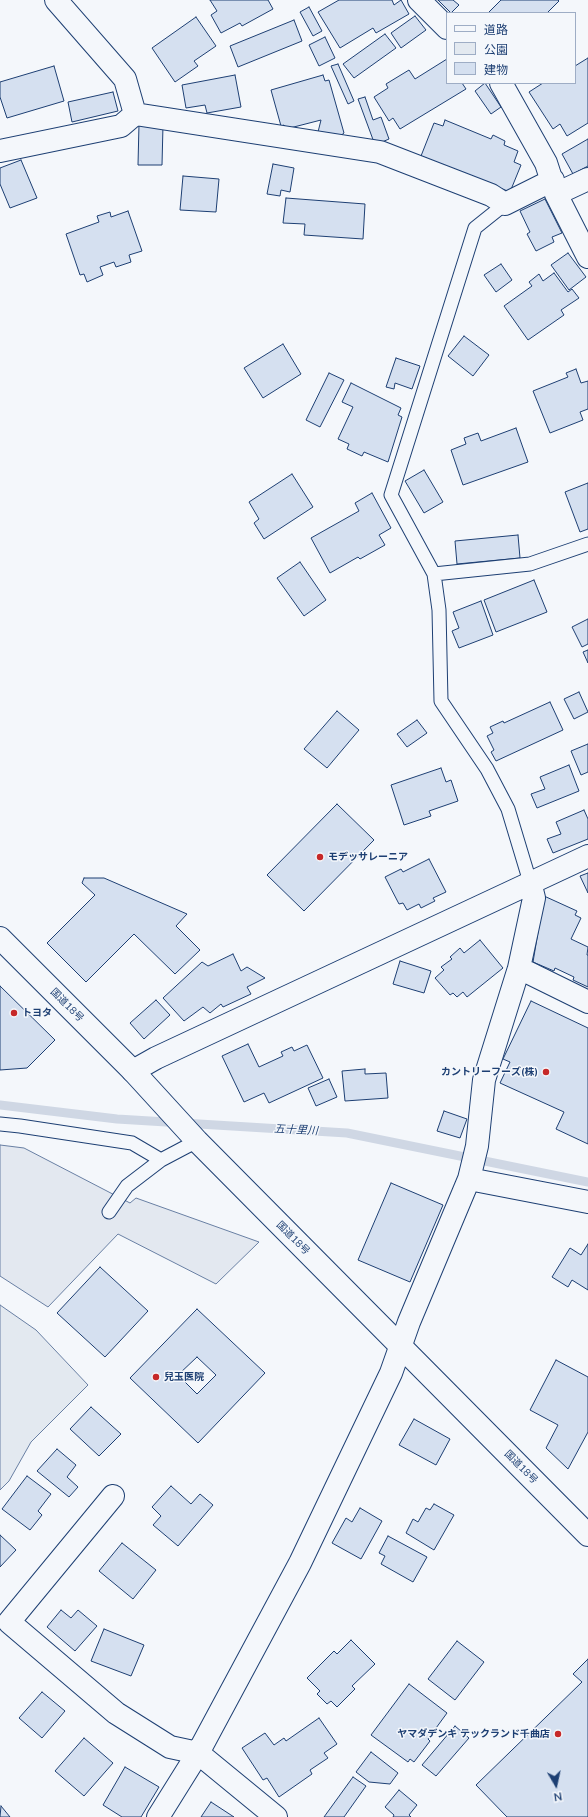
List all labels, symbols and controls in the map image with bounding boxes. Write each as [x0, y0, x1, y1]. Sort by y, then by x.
legend [446, 12, 576, 84]
text: 道路 [484, 22, 508, 37]
text: 公園 [484, 42, 508, 57]
text: 建物 [484, 62, 508, 77]
place label: モデッサレーニア [328, 851, 408, 863]
marker: モデッサレーニア [315, 852, 325, 862]
street label: 国道18号 [48, 986, 86, 1024]
place label: トヨタ [22, 1007, 52, 1019]
marker: トヨタ [9, 1008, 19, 1018]
place label: カントリーフーズ(株) [441, 1066, 538, 1078]
marker: カントリーフーズ(株) [541, 1067, 551, 1077]
water label: 五十里川 [274, 1122, 318, 1138]
street label: 国道18号 [274, 1219, 312, 1257]
place label: 兒玉医院 [164, 1371, 204, 1383]
marker: 兒玉医院 [151, 1372, 161, 1382]
street label: 国道18号 [502, 1448, 540, 1486]
place label: ヤマダデンキ テックランド千曲店 [397, 1728, 550, 1740]
marker: ヤマダデンキ テックランド千曲店 [553, 1729, 563, 1739]
north arrow [536, 1765, 576, 1805]
text: N [553, 1789, 563, 1804]

